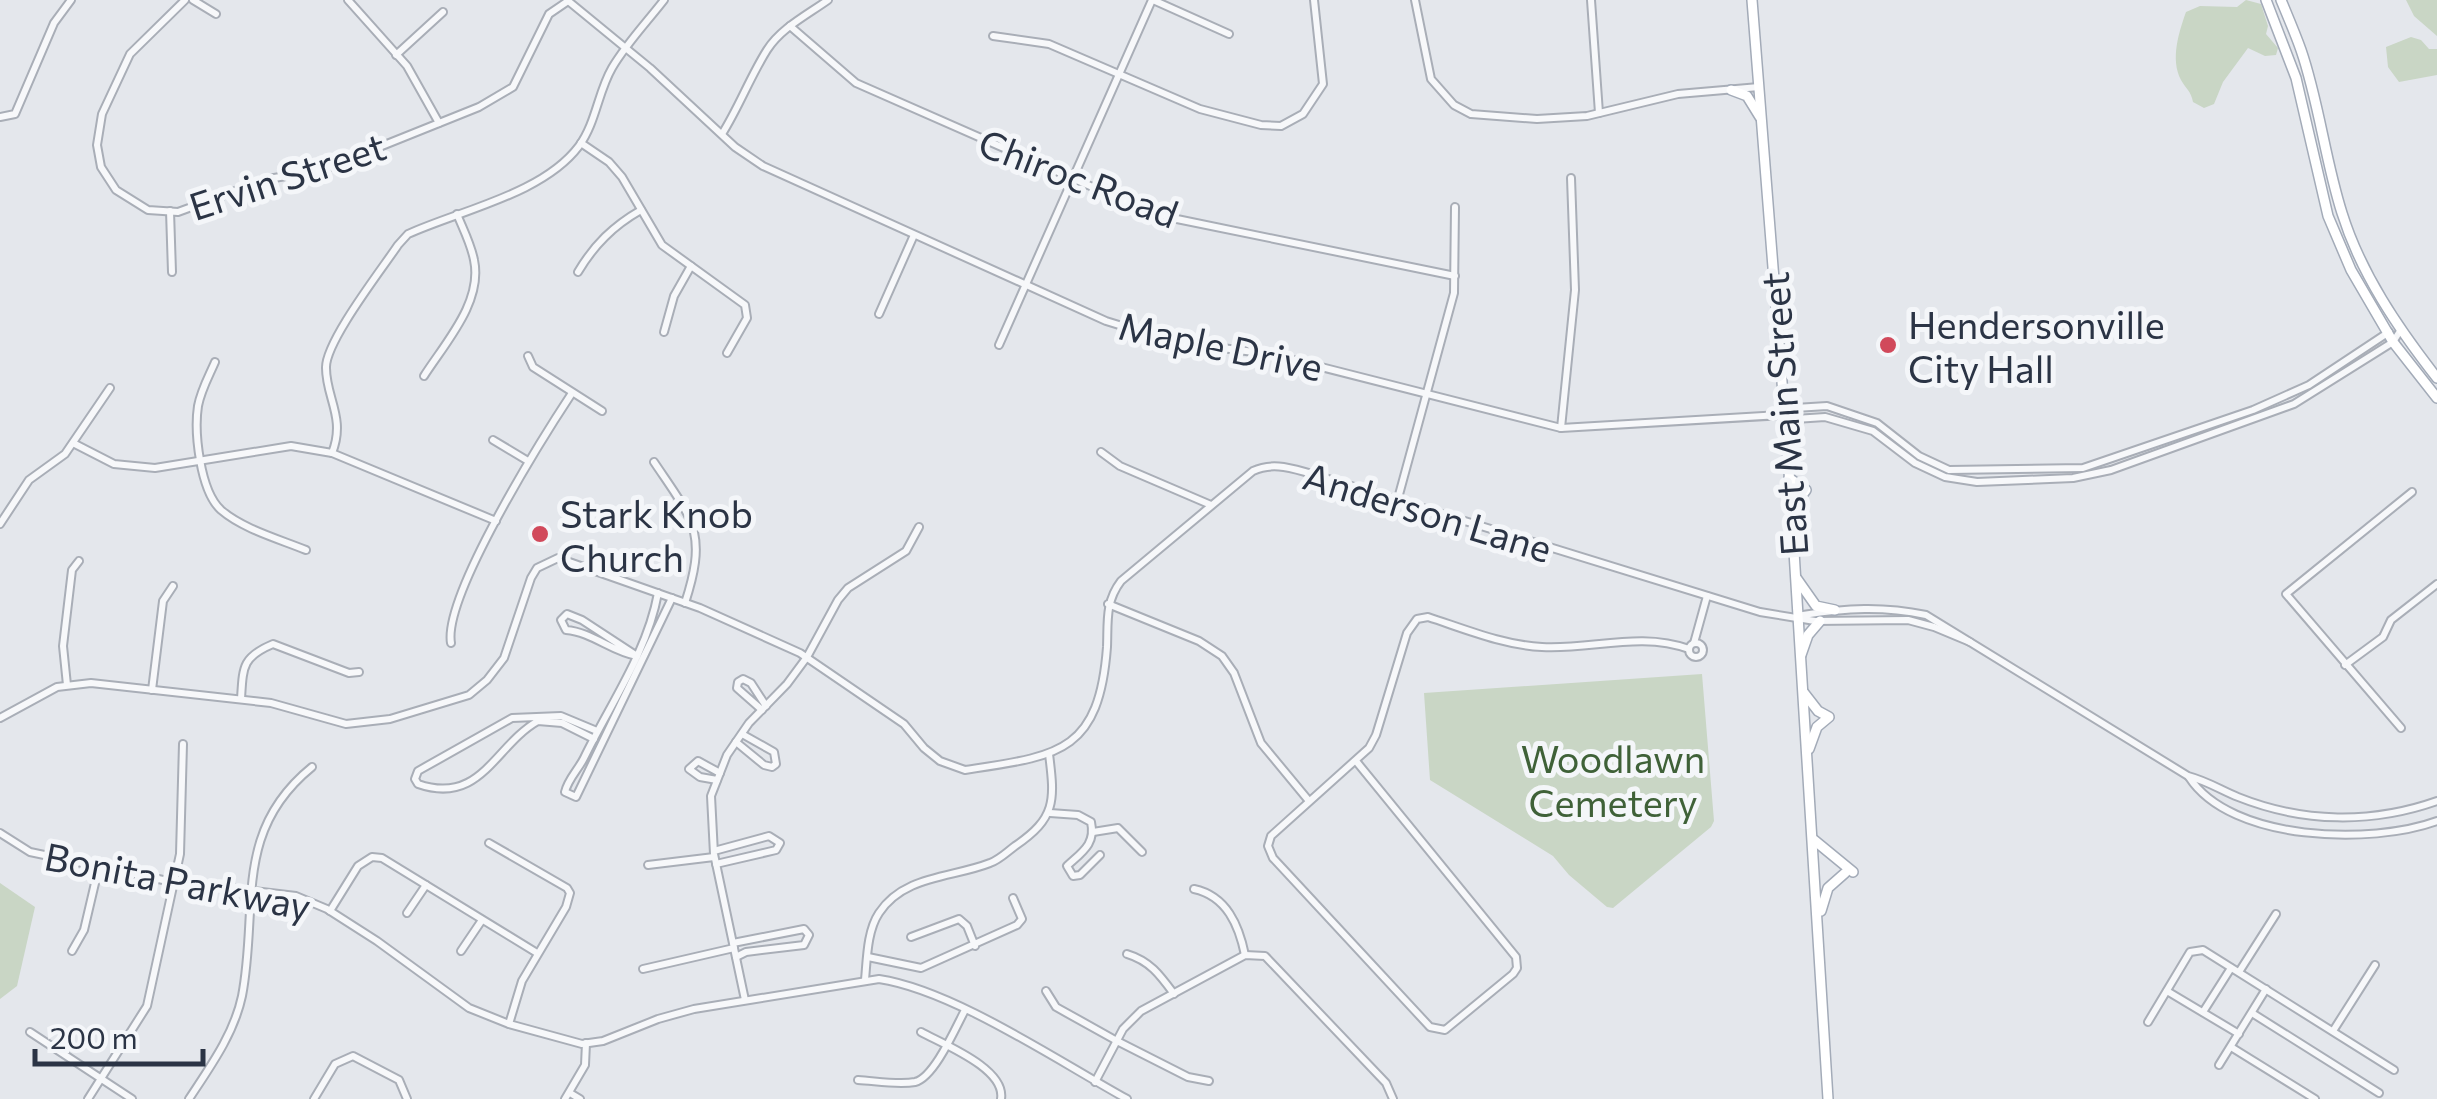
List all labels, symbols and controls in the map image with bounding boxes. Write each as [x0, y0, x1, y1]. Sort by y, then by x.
street label: Chiroc Road [973, 118, 1185, 236]
street label: Ervin Street [183, 121, 391, 229]
street label: East Main Street [1750, 270, 1816, 558]
street label: Maple Drive [1115, 300, 1327, 390]
place label: Hendersonville City Hall [1908, 300, 2165, 391]
marker: Hendersonville City Hall [1877, 334, 1899, 356]
street label: Anderson Lane [1298, 451, 1558, 571]
place label: Stark Knob Church [560, 489, 753, 580]
marker: Stark Knob Church [529, 523, 551, 545]
park label: Woodlawn Cemetery [1521, 734, 1705, 825]
street label: Bonita Parkway [41, 831, 315, 929]
scale bar [35, 1004, 202, 1066]
text: 200 m [50, 1018, 138, 1055]

